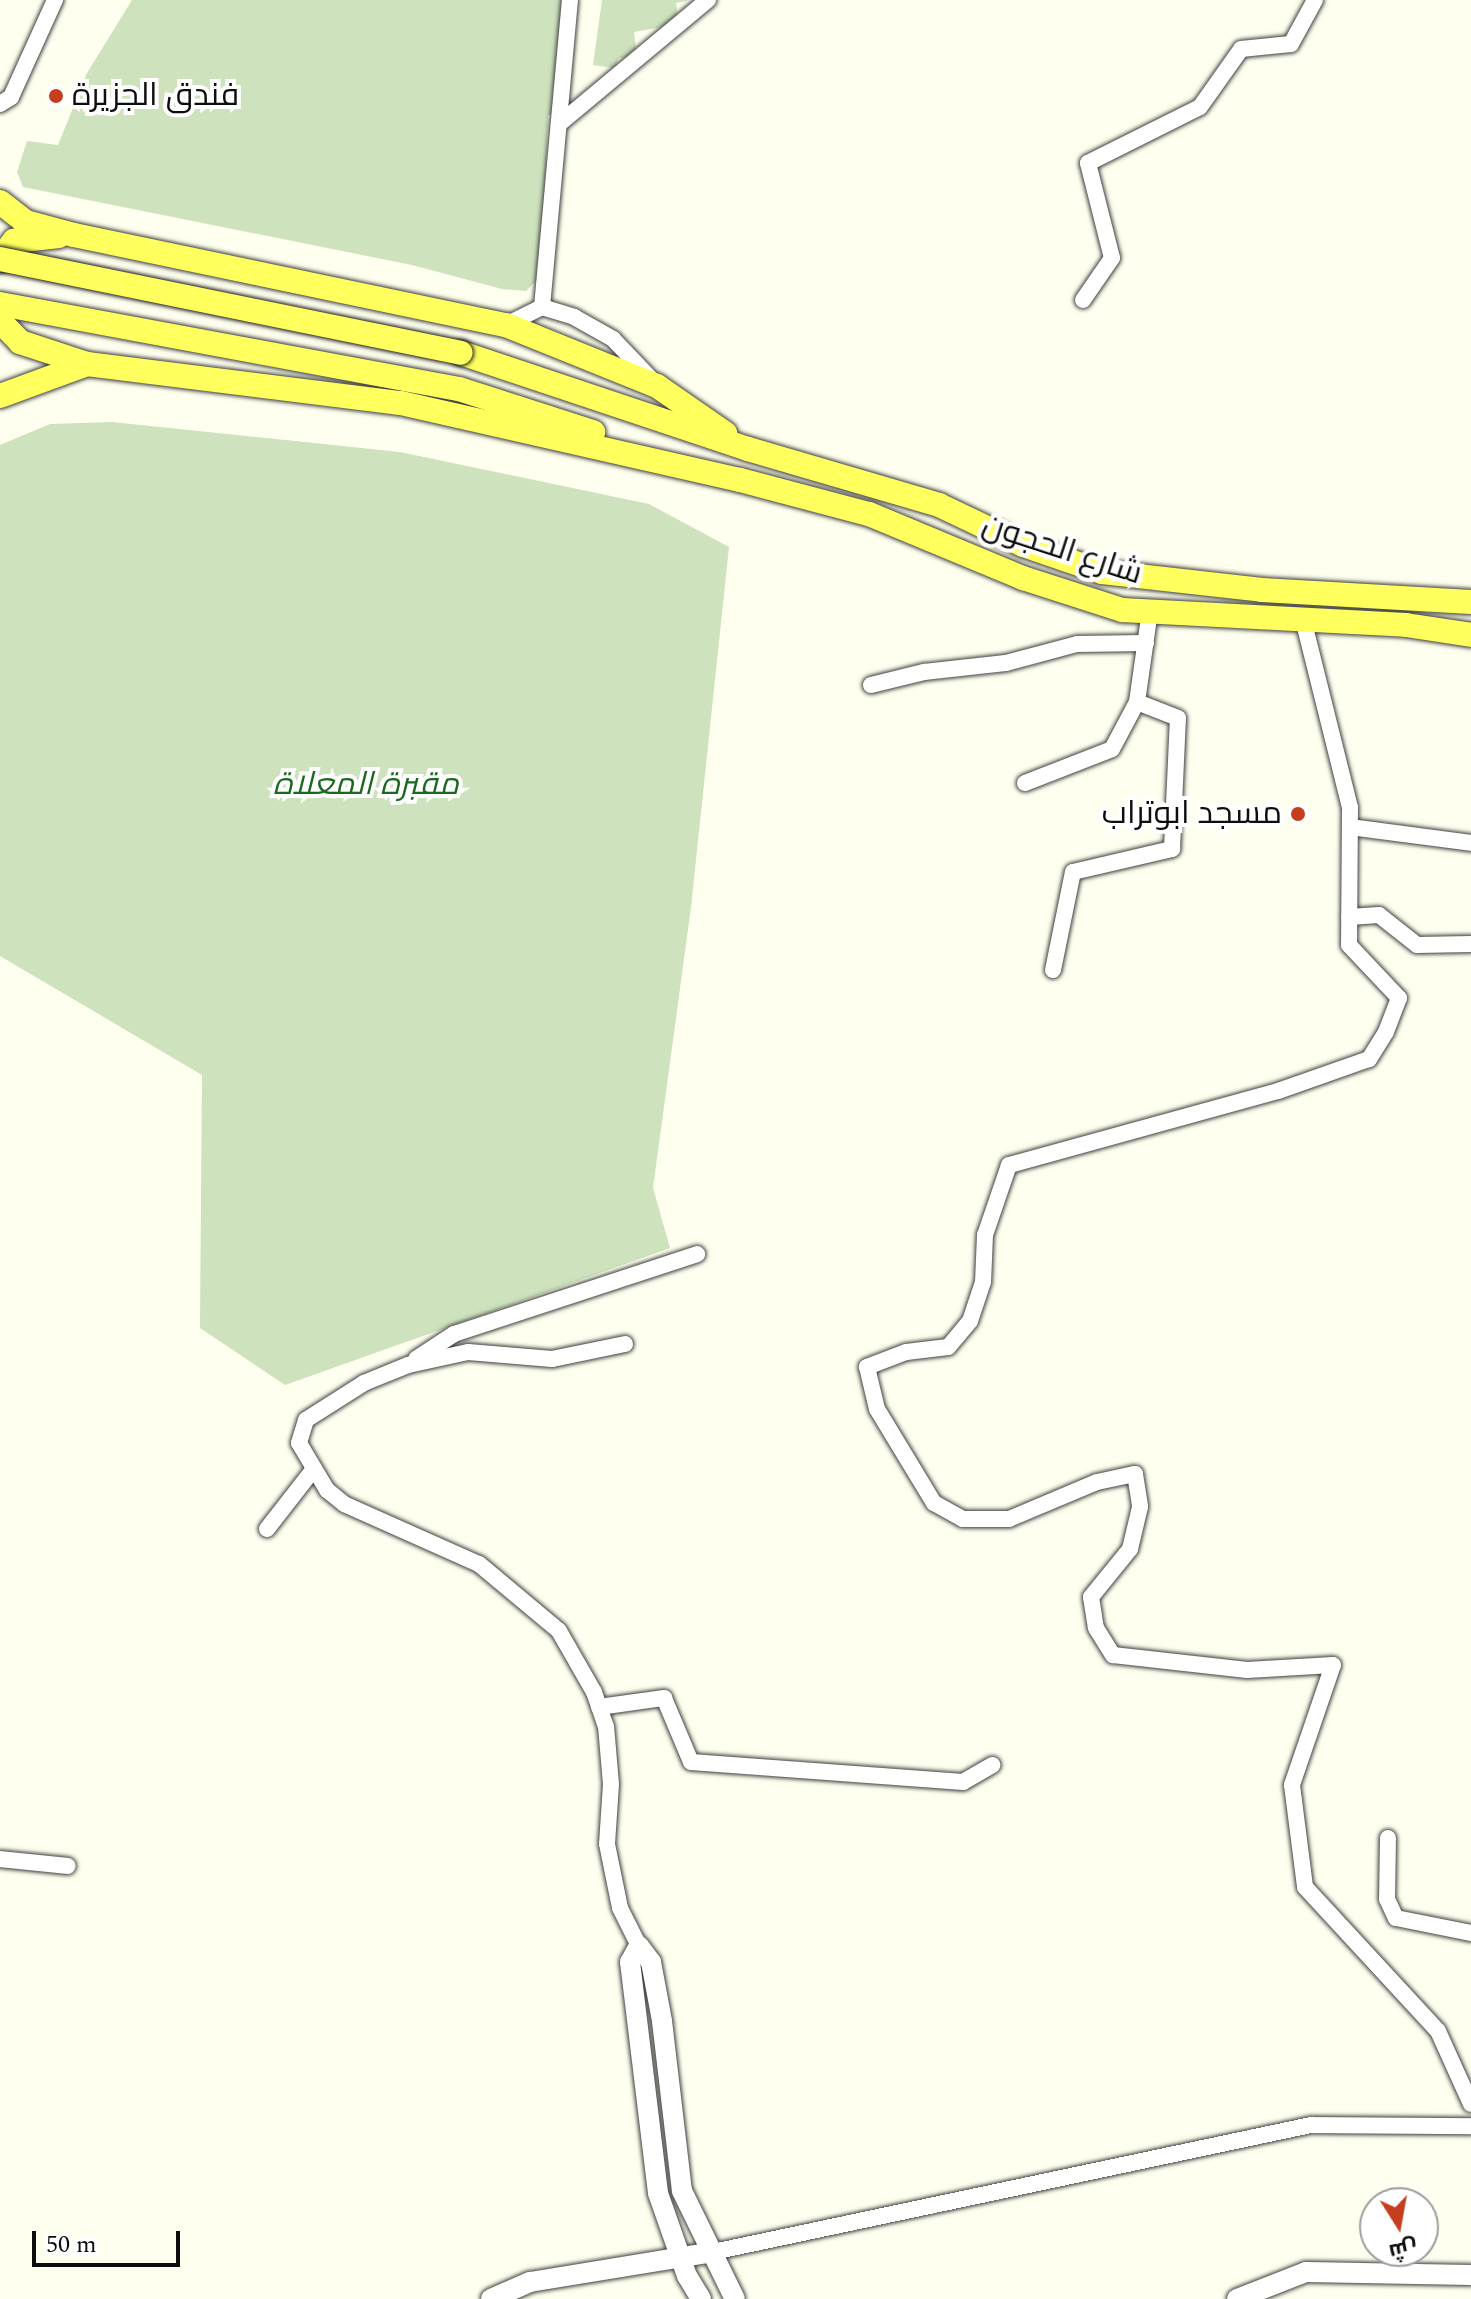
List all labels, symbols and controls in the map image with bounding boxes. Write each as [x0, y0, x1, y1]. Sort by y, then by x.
place label: فندق الجزيرة [72, 77, 239, 115]
marker: فندق الجزيرة [47, 87, 65, 105]
street label: شارع الحجون [977, 506, 1147, 594]
park label: مقبرة المعلاة [273, 766, 459, 804]
place label: مسجد ابوتراب [1102, 795, 1282, 833]
marker: مسجد ابوتراب [1289, 805, 1307, 823]
north arrow [1359, 2187, 1439, 2267]
scale bar [36, 2215, 184, 2265]
text: 50 m [46, 2227, 97, 2263]
text: ش [1386, 2230, 1420, 2268]

